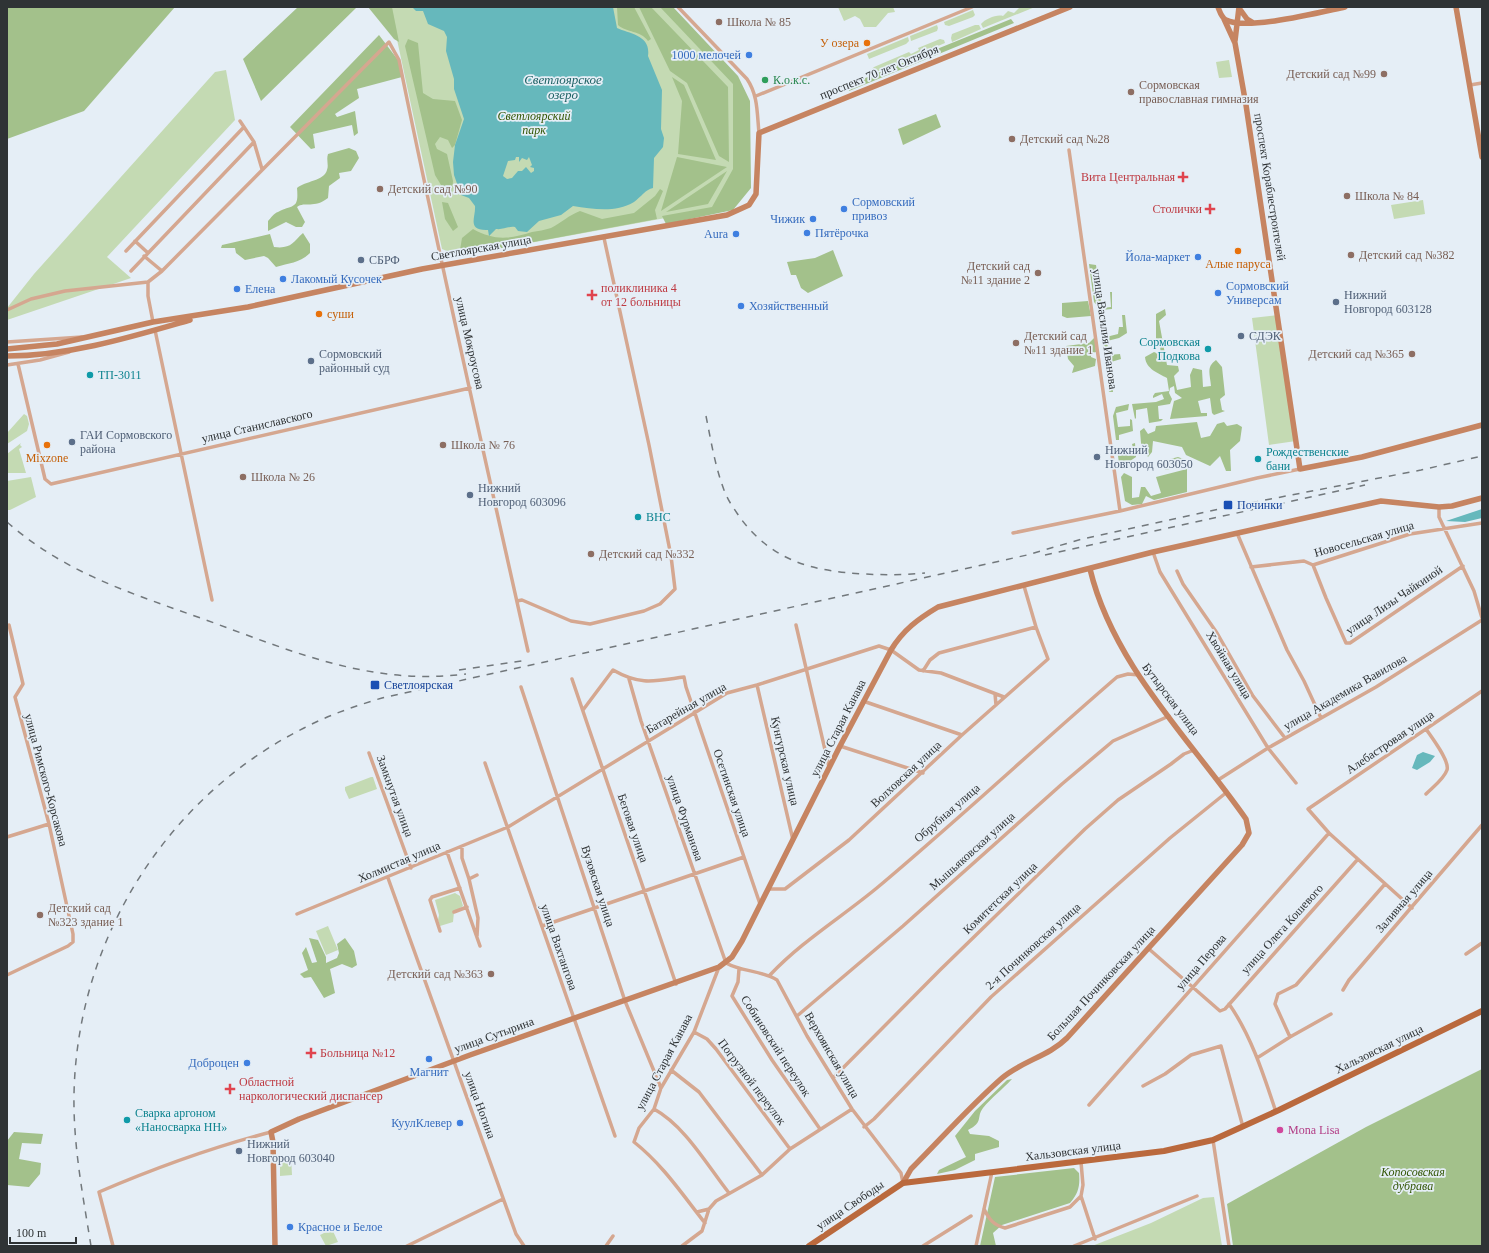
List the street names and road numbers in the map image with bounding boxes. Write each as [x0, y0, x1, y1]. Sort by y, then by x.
street label: проспект 70 лет Октября [818, 42, 941, 102]
street label: проспект Кораблестроителей [1251, 112, 1289, 262]
street label: Светлоярская улица [430, 232, 533, 264]
street label: улица Василия Иванова [1090, 268, 1120, 391]
street label: улица Мокроусова [453, 295, 488, 391]
street label: улица Станиславского [200, 406, 314, 446]
street label: Новосельская улица [1312, 518, 1416, 560]
street label: улица Лизы Чайкиной [1343, 562, 1445, 638]
street label: Хвойная улица [1203, 629, 1255, 702]
street label: улица Академика Вавилова [1281, 651, 1410, 733]
street label: Бутырская улица [1139, 660, 1203, 738]
street label: улица Старая Канава [808, 677, 869, 779]
street label: Батарейная улица [643, 679, 729, 737]
street label: Алебастровая улица [1343, 707, 1437, 777]
street label: улица Римского-Корсакова [22, 712, 71, 849]
street label: Кунгурская улица [768, 715, 802, 808]
street label: Волховская улица [868, 737, 945, 810]
street label: Осетинская улица [710, 747, 754, 839]
street label: Замкнутая улица [374, 753, 417, 839]
street label: улица Фурманова [664, 773, 706, 863]
street label: Обрубная улица [911, 780, 983, 845]
street label: Беговая улица [615, 792, 652, 865]
street label: Мышьяковская улица [926, 808, 1018, 893]
street label: Холмистая улица [356, 838, 443, 886]
street label: Вузовская улица [578, 844, 618, 929]
street label: Комитетская улица [960, 859, 1040, 937]
street label: Заливная улица [1373, 866, 1436, 936]
street label: улица Олега Кошевого [1238, 881, 1326, 977]
street label: 2-я Починковская улица [983, 899, 1084, 992]
street label: улица Вахтангова [538, 902, 581, 993]
street label: Большая Починковская улица [1044, 922, 1158, 1043]
street label: улица Перова [1173, 931, 1230, 993]
street label: Собиновский переулок [738, 993, 814, 1099]
street label: Верхоянская улица [802, 1009, 863, 1101]
street label: улица Старая Канава [633, 1011, 696, 1112]
street label: улица Сутырина [452, 1014, 536, 1056]
street label: Хальзовская улица [1333, 1021, 1426, 1076]
street label: Погрузной переулок [715, 1036, 789, 1128]
street label: улица Ногина [461, 1070, 499, 1141]
street label: Хальзовская улица [1024, 1138, 1122, 1164]
street label: улица Свободы [814, 1177, 886, 1233]

